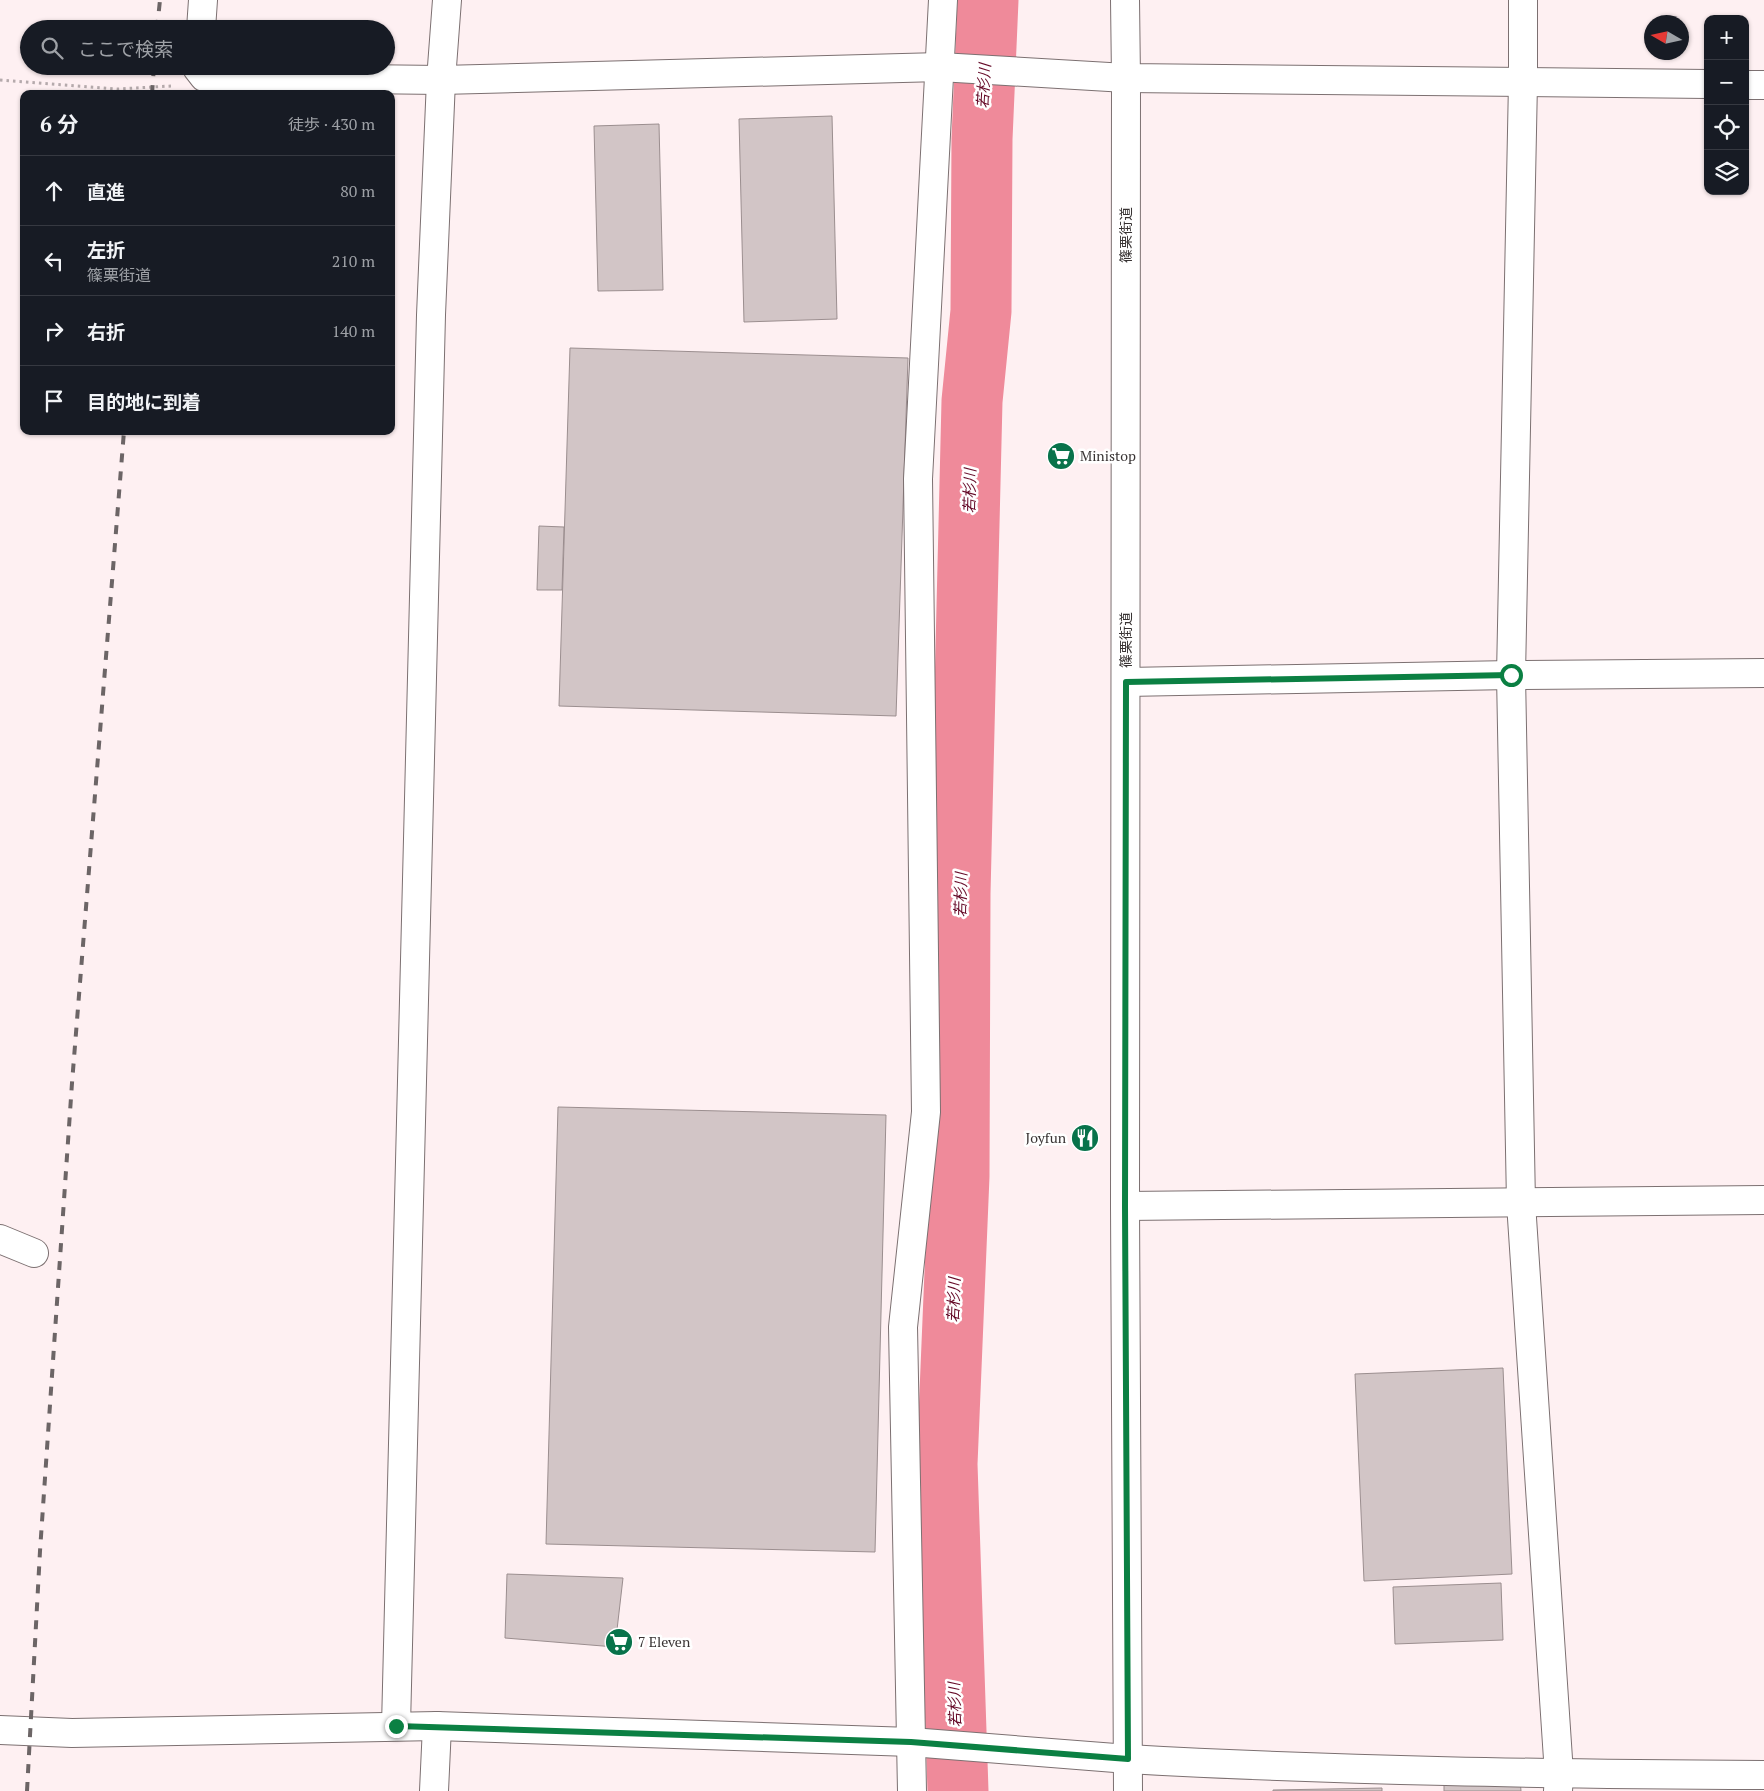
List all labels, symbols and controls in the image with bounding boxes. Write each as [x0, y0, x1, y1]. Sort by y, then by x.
north arrow [1644, 15, 1689, 60]
map controls [1704, 15, 1749, 195]
button: + [1704, 15, 1749, 60]
search box [20, 20, 395, 75]
icon: search [38, 34, 66, 62]
text: ここで検索 [78, 36, 173, 61]
button: − [1704, 60, 1749, 105]
water label: 若杉川 [972, 61, 994, 109]
button: locate [1704, 105, 1749, 150]
text: 6 分 [40, 110, 79, 138]
text: 徒歩 · 430 m [288, 113, 375, 135]
button: layers [1704, 150, 1749, 195]
icon: ahead [40, 177, 68, 205]
text: 直進 [87, 179, 125, 204]
text: 80 m [340, 180, 375, 202]
street label: 篠栗街道 [1116, 207, 1135, 263]
text: 左折 [87, 237, 125, 262]
icon: left [40, 247, 68, 275]
text: 210 m [332, 250, 375, 272]
text: 篠栗街道 [87, 264, 151, 286]
icon: right [40, 317, 68, 345]
text: 右折 [87, 319, 125, 344]
text: 140 m [332, 320, 375, 342]
icon: arrive [40, 387, 68, 415]
text: 目的地に到着 [87, 389, 201, 414]
supermarket icon: Ministop [1046, 441, 1076, 471]
place label: Ministop [1080, 446, 1136, 465]
water label: 若杉川 [959, 466, 979, 514]
street label: 篠栗街道 [1116, 612, 1135, 668]
route start [1500, 664, 1523, 687]
water label: 若杉川 [950, 870, 970, 918]
restaurant icon: Joyfun [1070, 1123, 1100, 1153]
place label: Joyfun [1026, 1128, 1067, 1147]
water label: 若杉川 [942, 1275, 964, 1323]
supermarket icon: 7 Eleven [604, 1627, 634, 1657]
place label: 7 Eleven [638, 1632, 691, 1651]
water label: 若杉川 [943, 1680, 965, 1728]
route end [385, 1715, 408, 1738]

